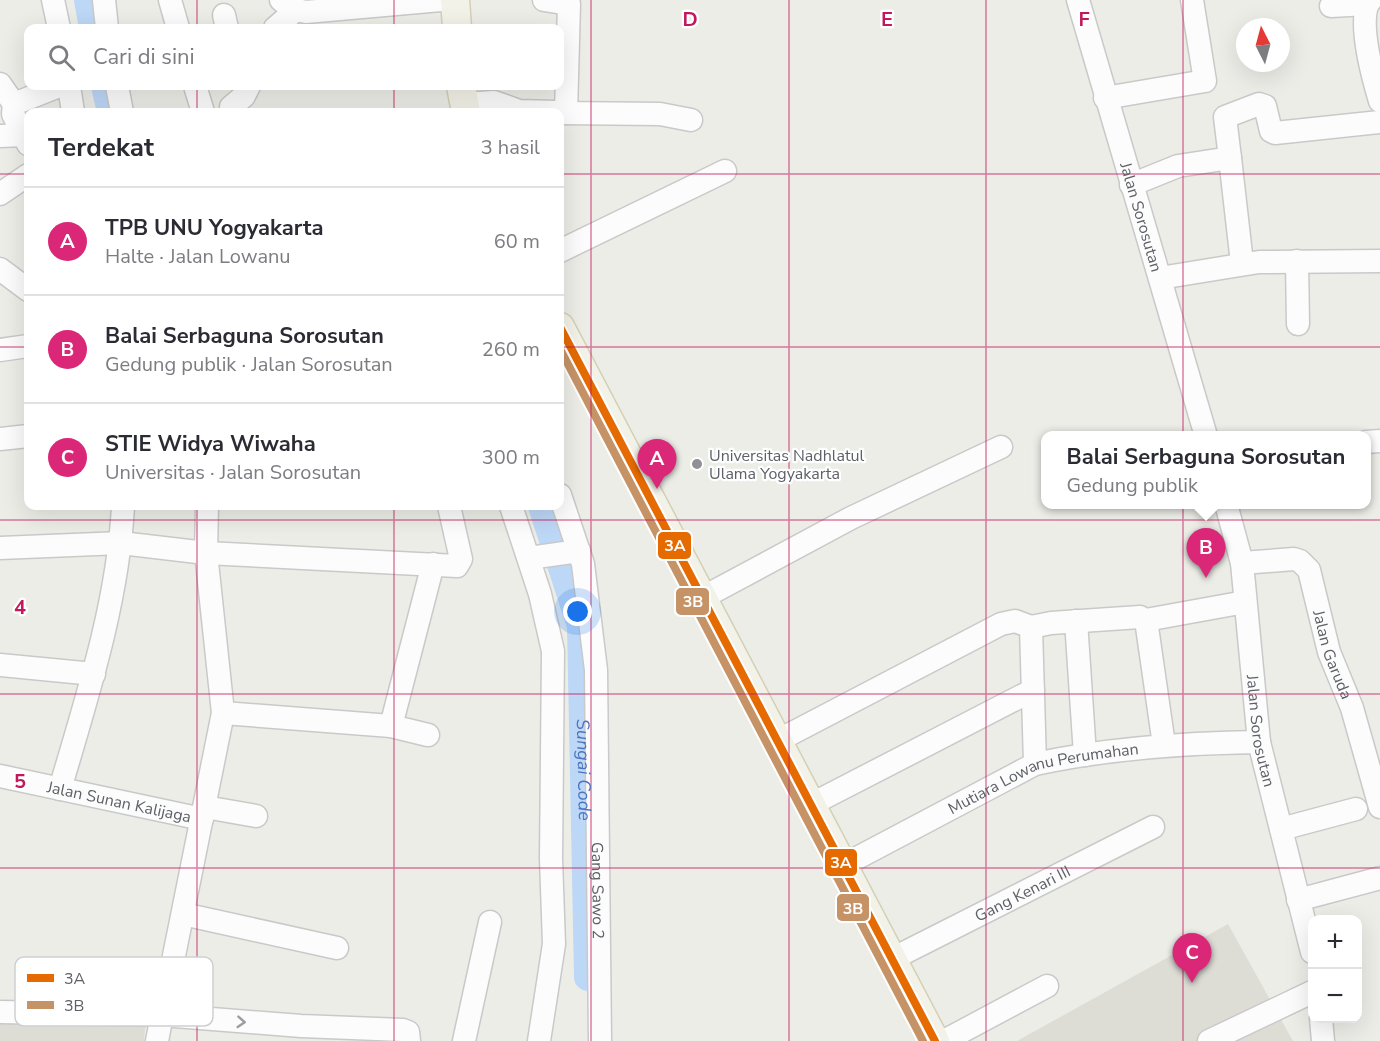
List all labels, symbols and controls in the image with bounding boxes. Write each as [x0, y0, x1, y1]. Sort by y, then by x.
text: D [682, 6, 698, 33]
text: E [881, 6, 893, 33]
text: F [1078, 6, 1090, 33]
north arrow [1236, 18, 1290, 72]
search box [24, 24, 564, 90]
icon: search [45, 41, 78, 74]
text: Cari di sini [93, 42, 195, 72]
text: Terdekat [48, 130, 154, 165]
text: 3 hasil [481, 134, 540, 161]
street label: Jalan Sorosutan [1114, 159, 1167, 275]
text: TPB UNU Yogyakarta [105, 213, 324, 243]
text: A [60, 228, 75, 255]
text: 60 m [494, 228, 540, 255]
text: Halte · Jalan Lowanu [105, 243, 291, 270]
text: Balai Serbaguna Sorosutan [105, 321, 384, 351]
text: B [61, 336, 74, 363]
text: 260 m [482, 336, 540, 363]
text: Gedung publik · Jalan Sorosutan [105, 351, 393, 378]
text: STIE Widya Wiwaha [105, 429, 316, 459]
popup [1041, 431, 1371, 509]
pin: A [638, 440, 676, 489]
text: Balai Serbaguna Sorosutan [1067, 442, 1345, 472]
text: C [61, 444, 74, 471]
text: 300 m [482, 444, 540, 471]
place label: Universitas Nadhlatul Ulama Yogyakarta [709, 445, 865, 485]
marker: Universitas Nadhlatul Ulama Yogyakarta [690, 457, 704, 471]
text: Universitas · Jalan Sorosutan [105, 459, 361, 486]
text: Gedung publik [1067, 472, 1198, 499]
pin: B [1186, 528, 1226, 578]
line badge: 3A [657, 531, 692, 560]
text: 3A [664, 535, 686, 557]
line badge: 3B [675, 587, 710, 616]
text: 3B [683, 591, 703, 613]
text: 4 [14, 594, 26, 621]
your location [563, 597, 592, 626]
street label: Jalan Garuda [1307, 607, 1357, 703]
street label: Jalan Sorosutan [1241, 673, 1280, 789]
water label: Sungai Code [571, 719, 597, 821]
street label: Mutiara Lowanu Perumahan [944, 738, 1140, 820]
text: 5 [14, 768, 26, 795]
street label: Jalan Sunan Kalijaga [44, 776, 193, 828]
street label: Gang Sawo 2 [586, 842, 609, 939]
line badge: 3A [824, 848, 858, 877]
text: 3A [830, 852, 852, 874]
street label: Gang Kenari III [971, 861, 1074, 927]
line badge: 3B [836, 893, 870, 922]
text: 3B [843, 898, 863, 920]
map controls [1308, 915, 1362, 1023]
button: + [1308, 915, 1362, 969]
pin: C [1172, 934, 1212, 983]
legend [15, 957, 213, 1026]
text: 3A [64, 968, 86, 990]
button: − [1308, 969, 1362, 1023]
text: 3B [64, 995, 84, 1017]
one-way arrow [237, 1015, 246, 1028]

